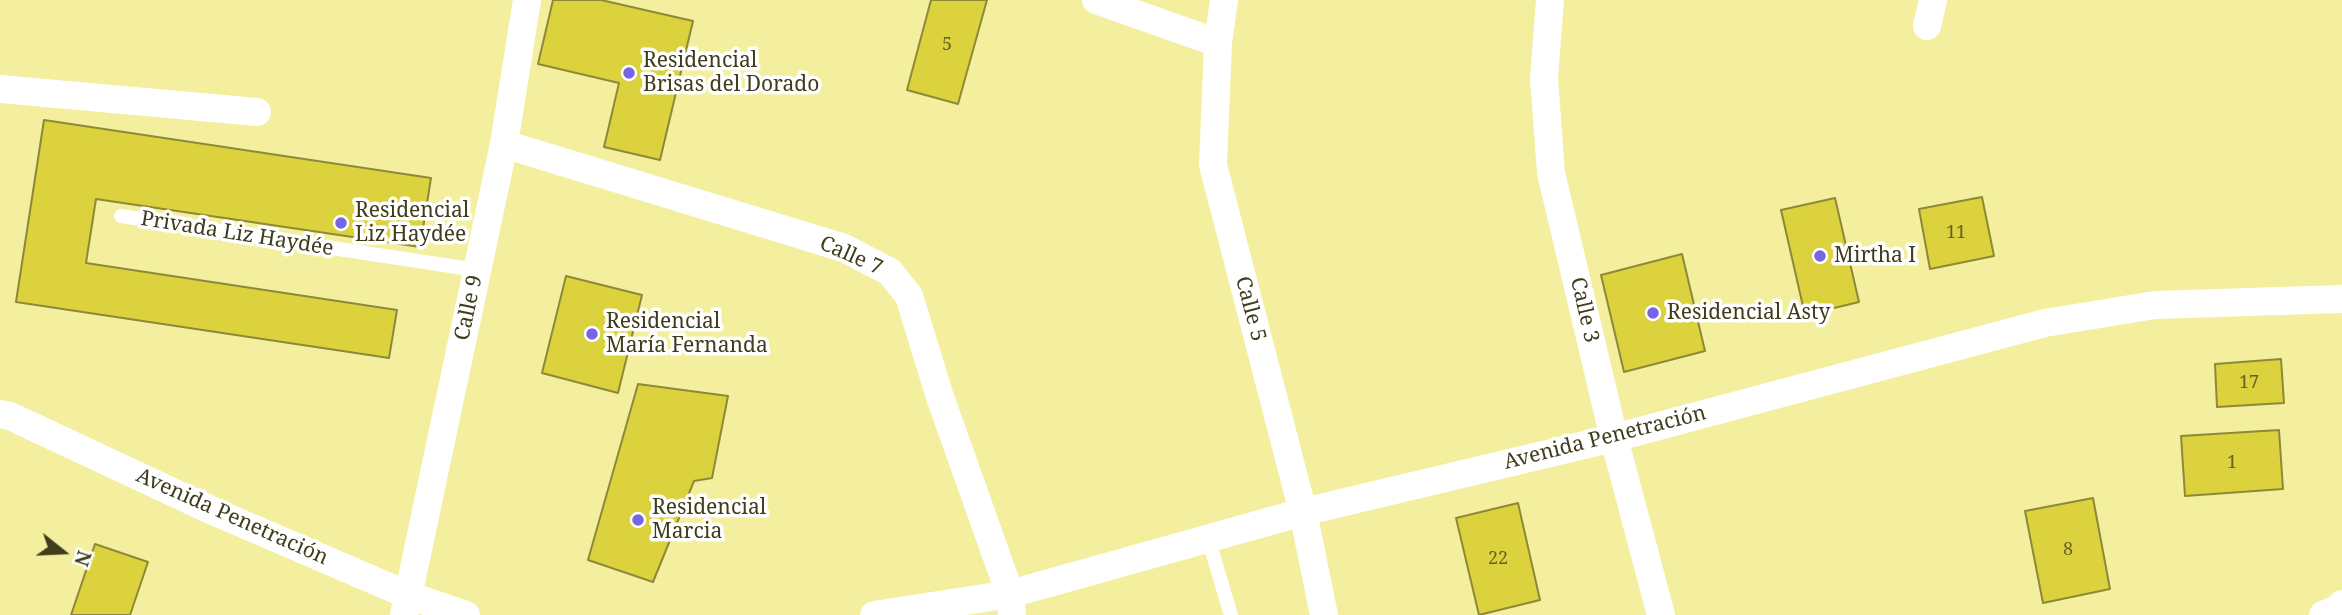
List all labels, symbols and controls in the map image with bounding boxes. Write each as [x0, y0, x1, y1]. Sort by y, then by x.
house number: 5 [942, 34, 952, 56]
place label: Residencial Brisas del Dorado [643, 48, 819, 98]
marker: Residencial Brisas del Dorado [621, 65, 637, 81]
place label: Residencial Liz Haydée [355, 198, 469, 248]
street label: Privada Liz Haydée [139, 206, 335, 262]
marker: Residencial Liz Haydée [333, 215, 349, 231]
house number: 11 [1946, 222, 1966, 244]
street label: Calle 7 [816, 231, 886, 281]
place label: Mirtha I [1834, 243, 1916, 269]
marker: Mirtha I [1812, 248, 1828, 264]
street label: Calle 9 [450, 273, 488, 343]
street label: Calle 5 [1229, 274, 1271, 344]
street label: Calle 3 [1564, 275, 1604, 345]
place label: Residencial Asty [1667, 300, 1830, 326]
marker: Residencial Asty [1645, 305, 1661, 321]
place label: Residencial María Fernanda [606, 309, 768, 359]
marker: Residencial María Fernanda [584, 326, 600, 342]
house number: 17 [2239, 372, 2259, 394]
street label: Avenida Penetración [1501, 401, 1709, 475]
house number: 1 [2227, 452, 2237, 474]
street label: Avenida Penetración [132, 463, 332, 571]
place label: Residencial Marcia [652, 495, 766, 545]
marker: Residencial Marcia [630, 512, 646, 528]
north arrow [28, 517, 98, 587]
house number: 8 [2063, 539, 2073, 561]
text: N [68, 547, 98, 570]
house number: 22 [1488, 548, 1508, 570]

